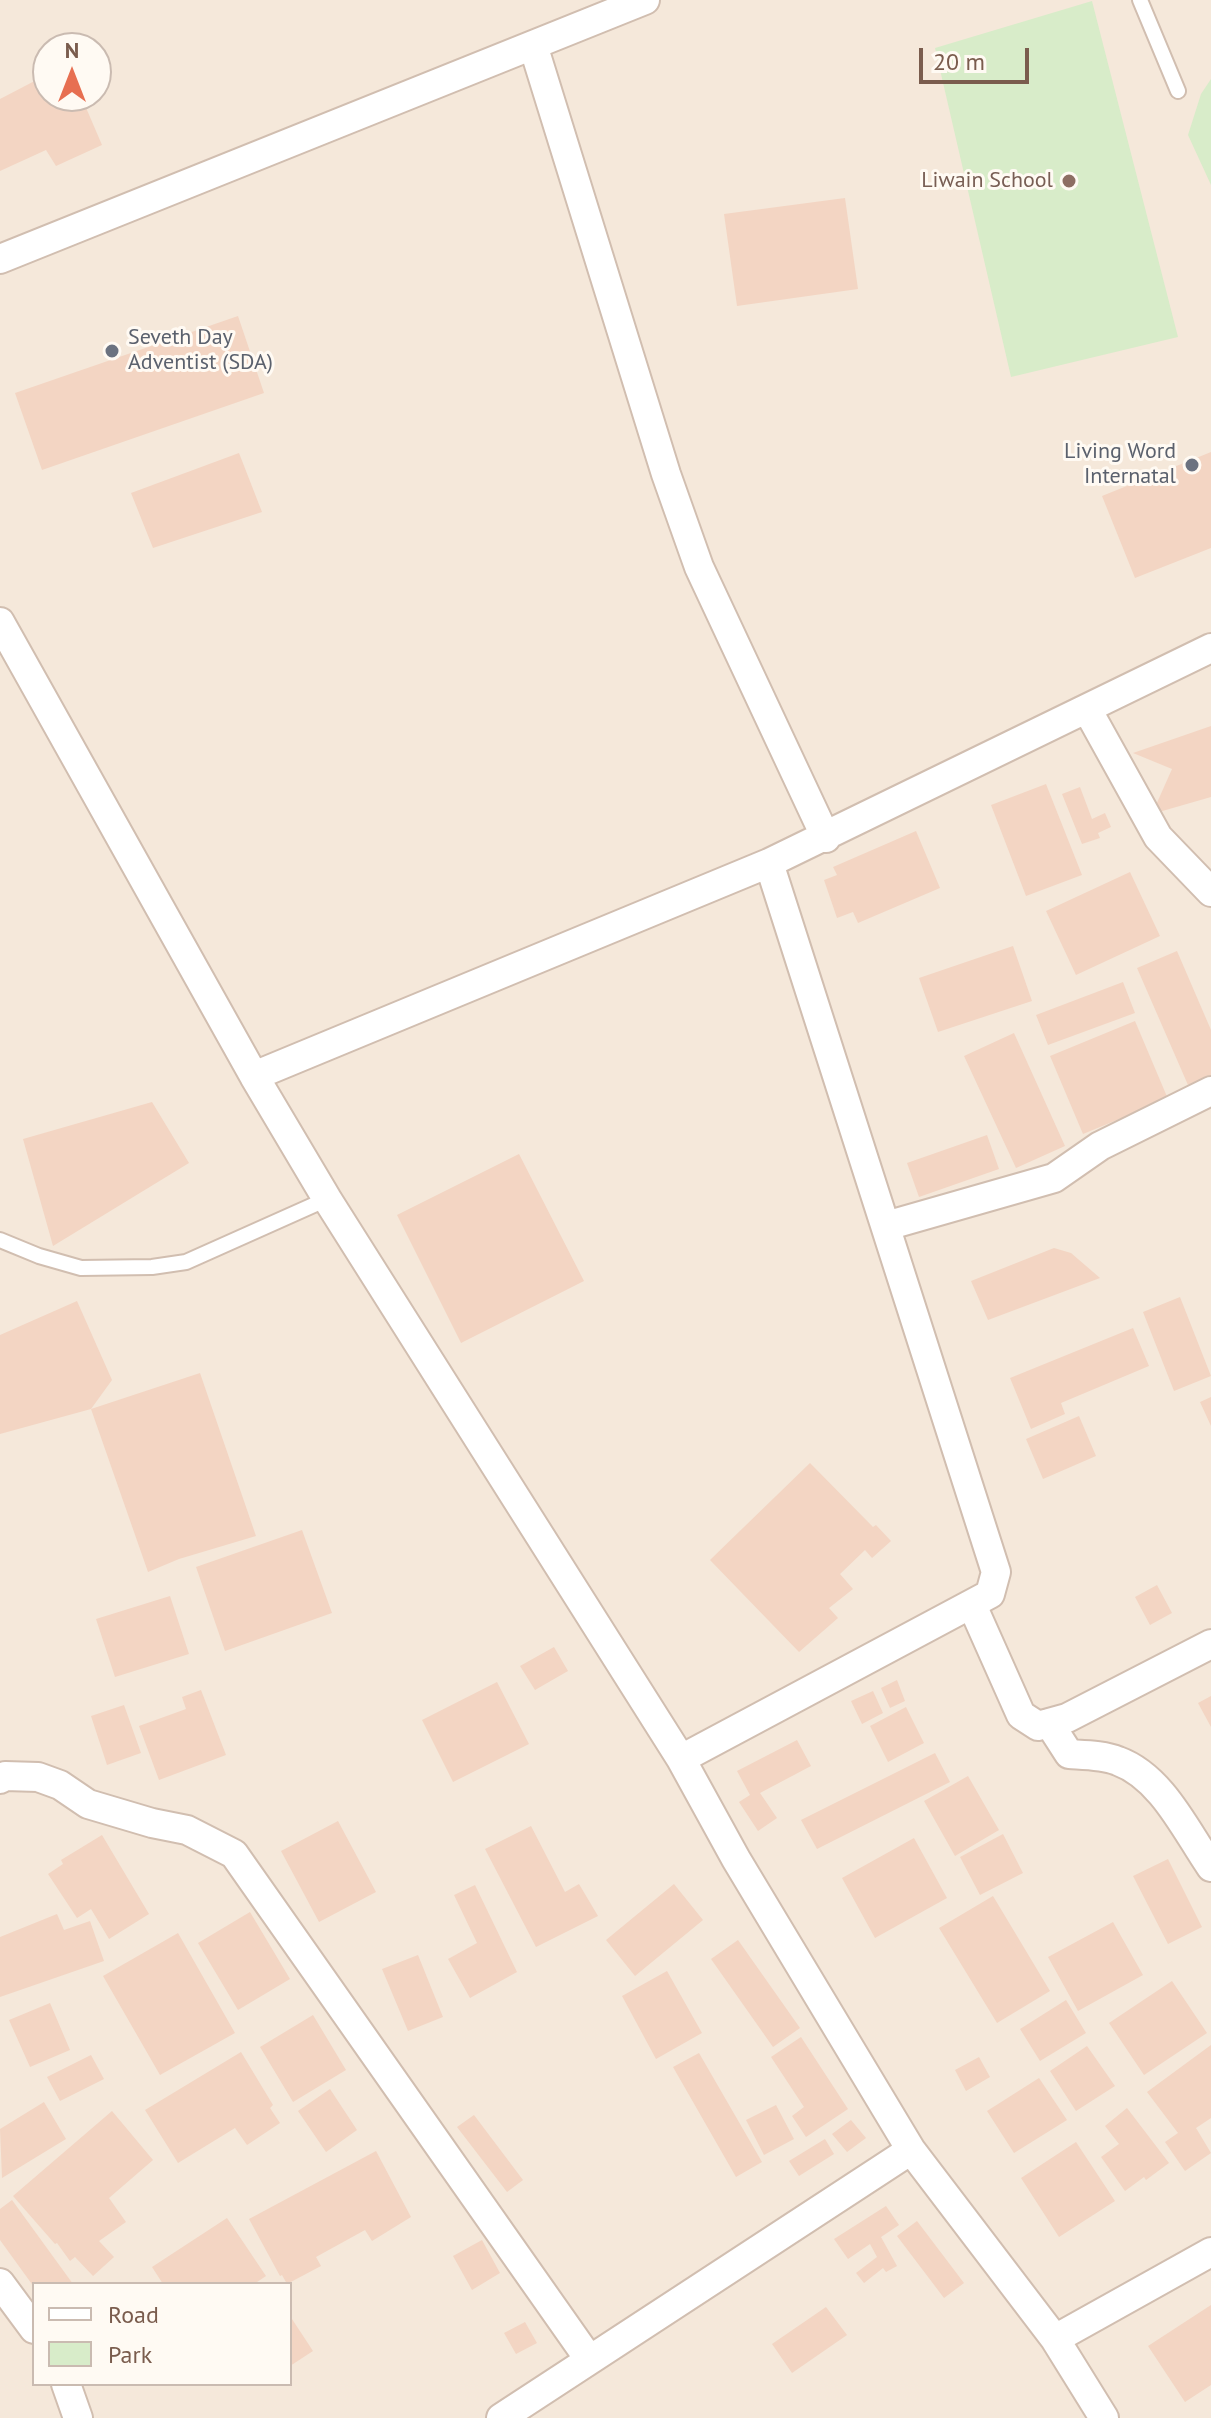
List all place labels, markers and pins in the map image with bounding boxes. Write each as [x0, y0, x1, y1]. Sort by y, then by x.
place label: Liwain School [921, 168, 1053, 194]
marker: Liwain School [1060, 172, 1078, 190]
place label: Seveth Day Adventist (SDA) [128, 325, 273, 376]
marker: Seveth Day Adventist (SDA) [103, 342, 121, 360]
place label: Living Word Internatal [1064, 439, 1176, 490]
marker: Living Word Internatal [1183, 456, 1201, 474]

